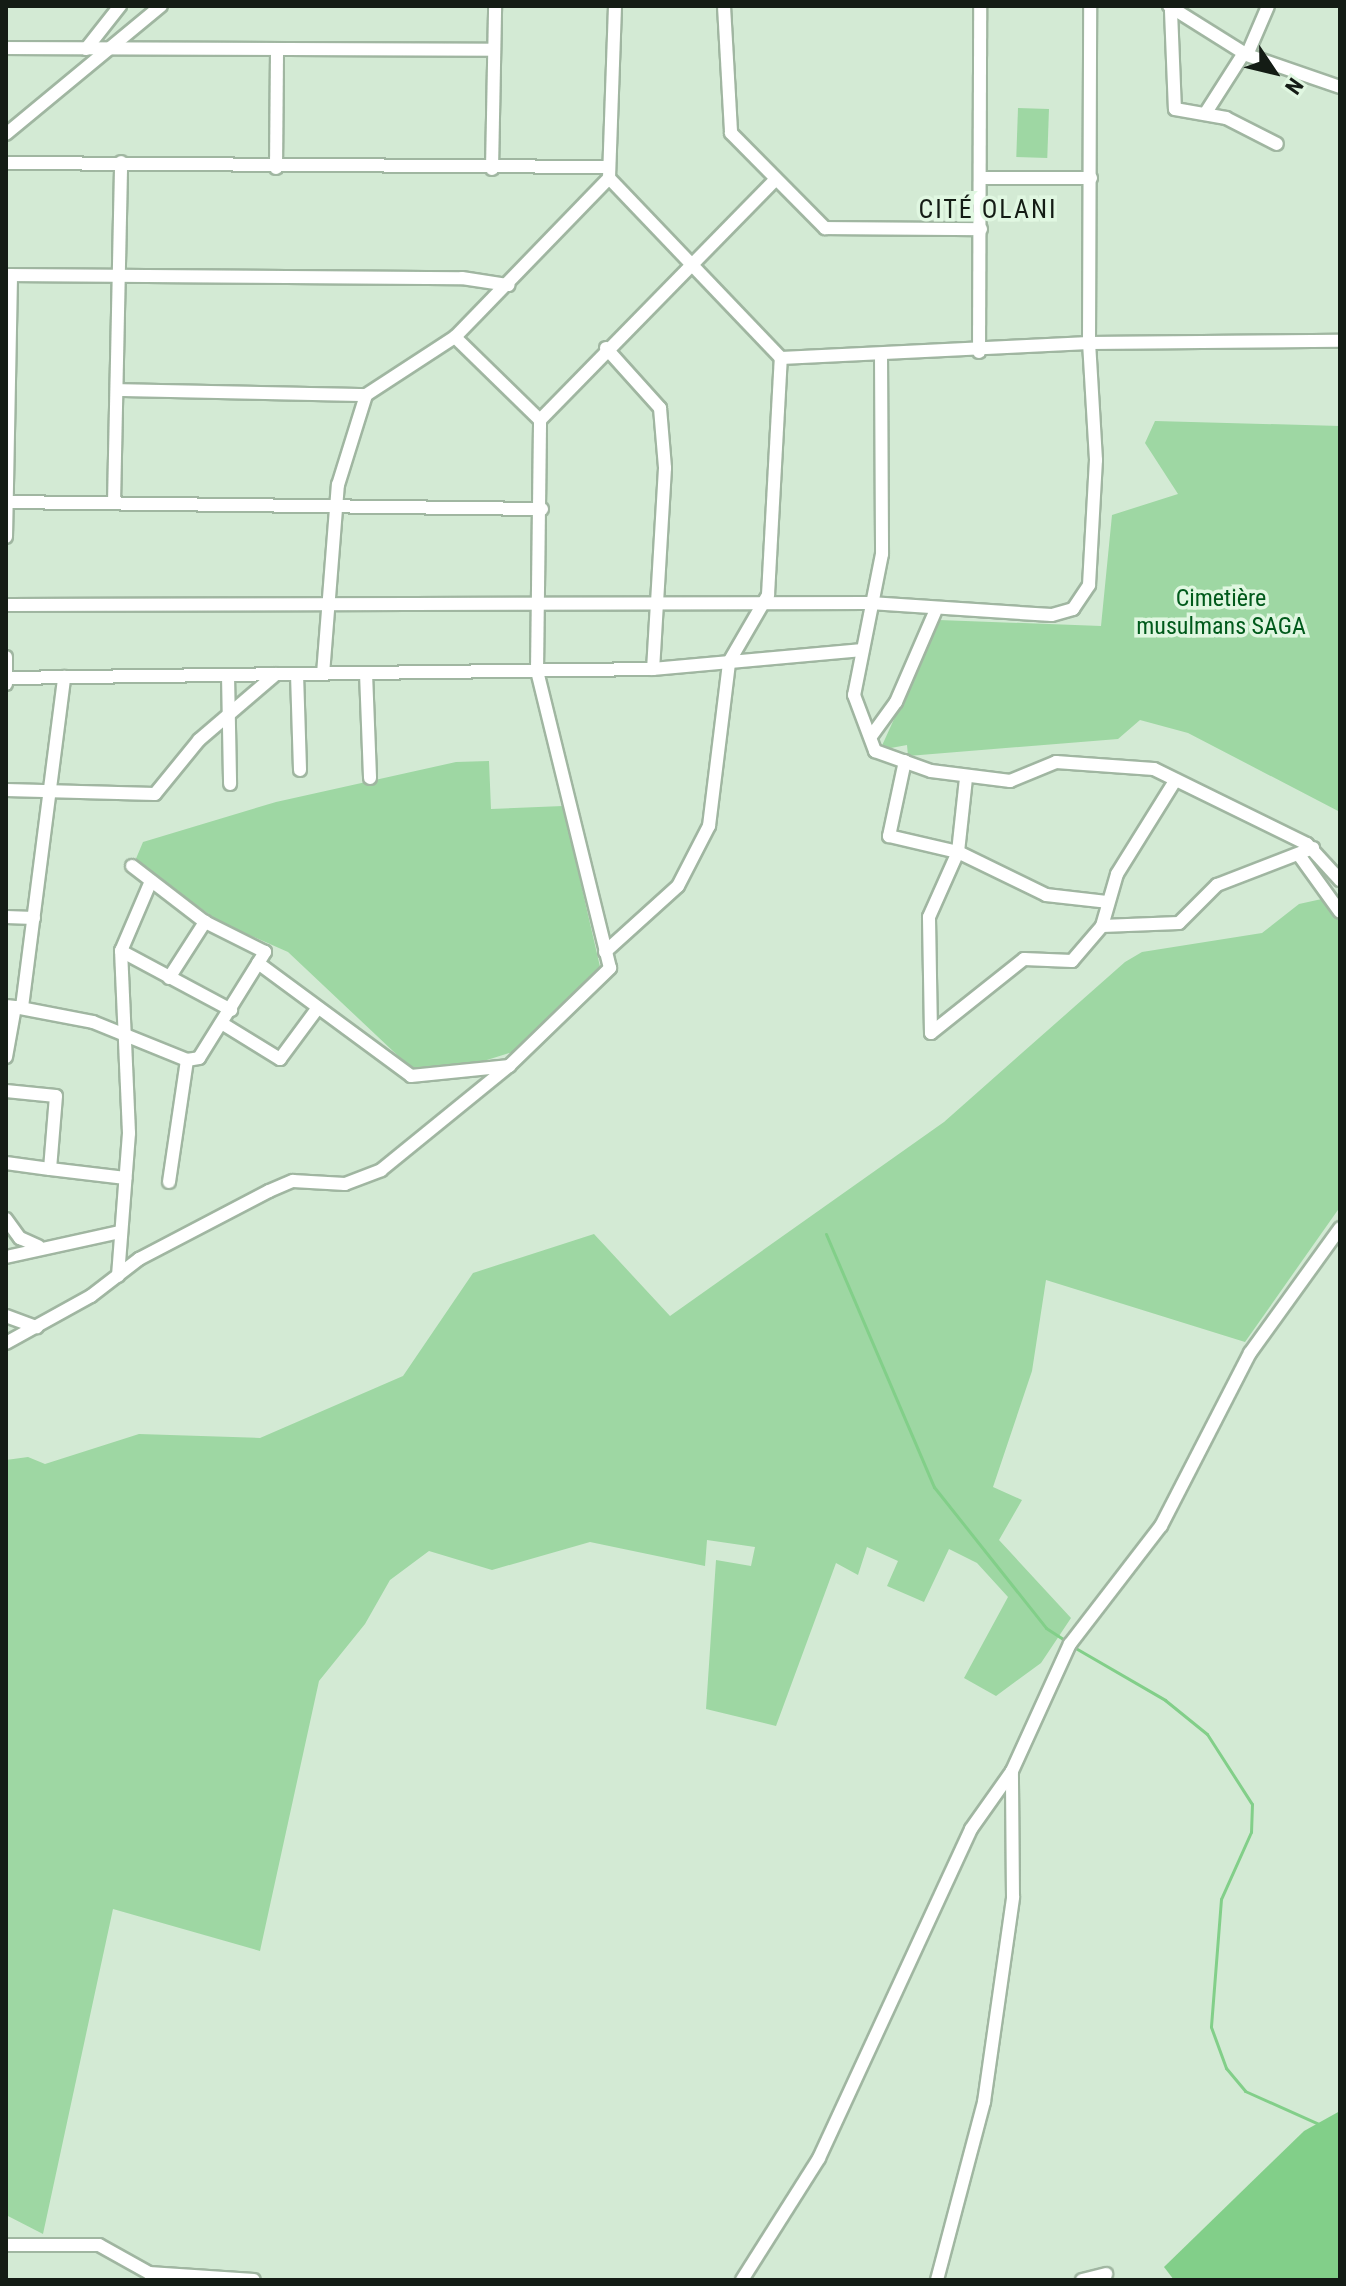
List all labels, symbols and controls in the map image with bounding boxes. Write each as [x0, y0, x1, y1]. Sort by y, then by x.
north arrow [1234, 32, 1314, 112]
text: N [1280, 73, 1308, 99]
district label: CITÉ OLANI [918, 194, 1058, 226]
park label: Cimetière musulmans SAGA [1136, 585, 1306, 641]

